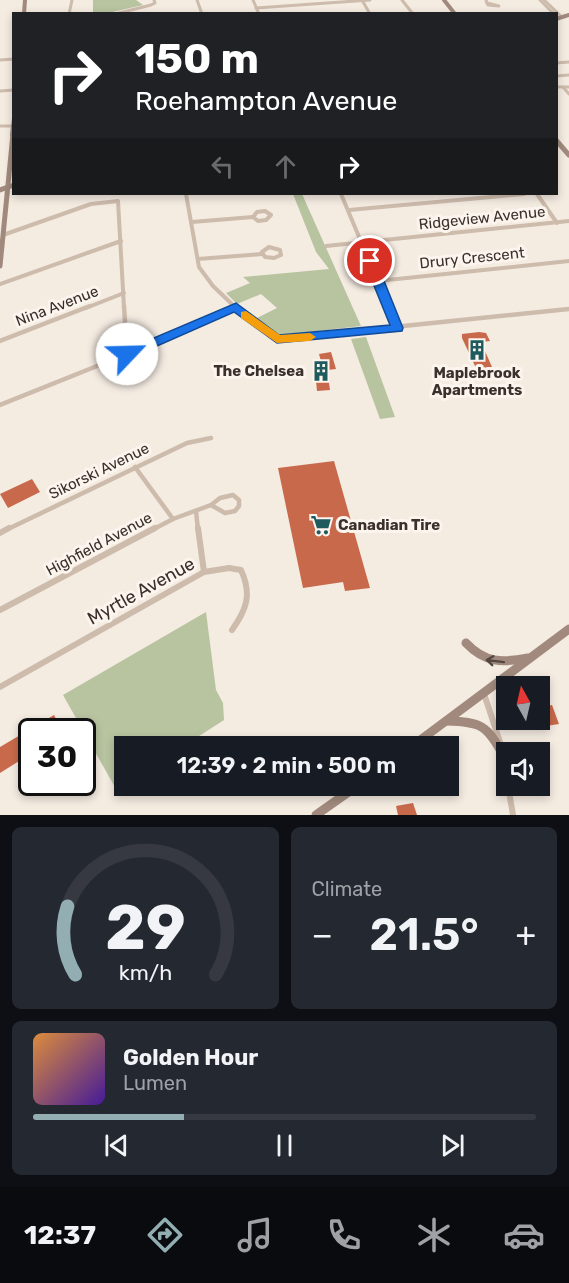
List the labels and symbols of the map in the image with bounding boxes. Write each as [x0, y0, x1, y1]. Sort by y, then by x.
street label: Ridgeview Avenue [418, 202, 546, 234]
pin [344, 235, 395, 286]
street label: Drury Crescent [419, 244, 526, 272]
street label: Nina Avenue [13, 282, 101, 330]
position arrow [95, 322, 159, 386]
building icon: Maplebrook Apartments [465, 338, 489, 362]
building icon: The Chelsea [309, 359, 333, 383]
place label: The Chelsea [213, 362, 304, 380]
place label: Maplebrook Apartments [432, 364, 522, 399]
street label: Sikorski Avenue [46, 439, 152, 503]
street label: Highfield Avenue [43, 509, 155, 579]
supermarket icon: Canadian Tire [309, 513, 333, 537]
place label: Canadian Tire [338, 516, 440, 534]
street label: Myrtle Avenue [83, 552, 199, 630]
one-way arrow [486, 655, 506, 666]
north arrow [496, 676, 550, 730]
speed limit sign: 30 [18, 718, 96, 796]

